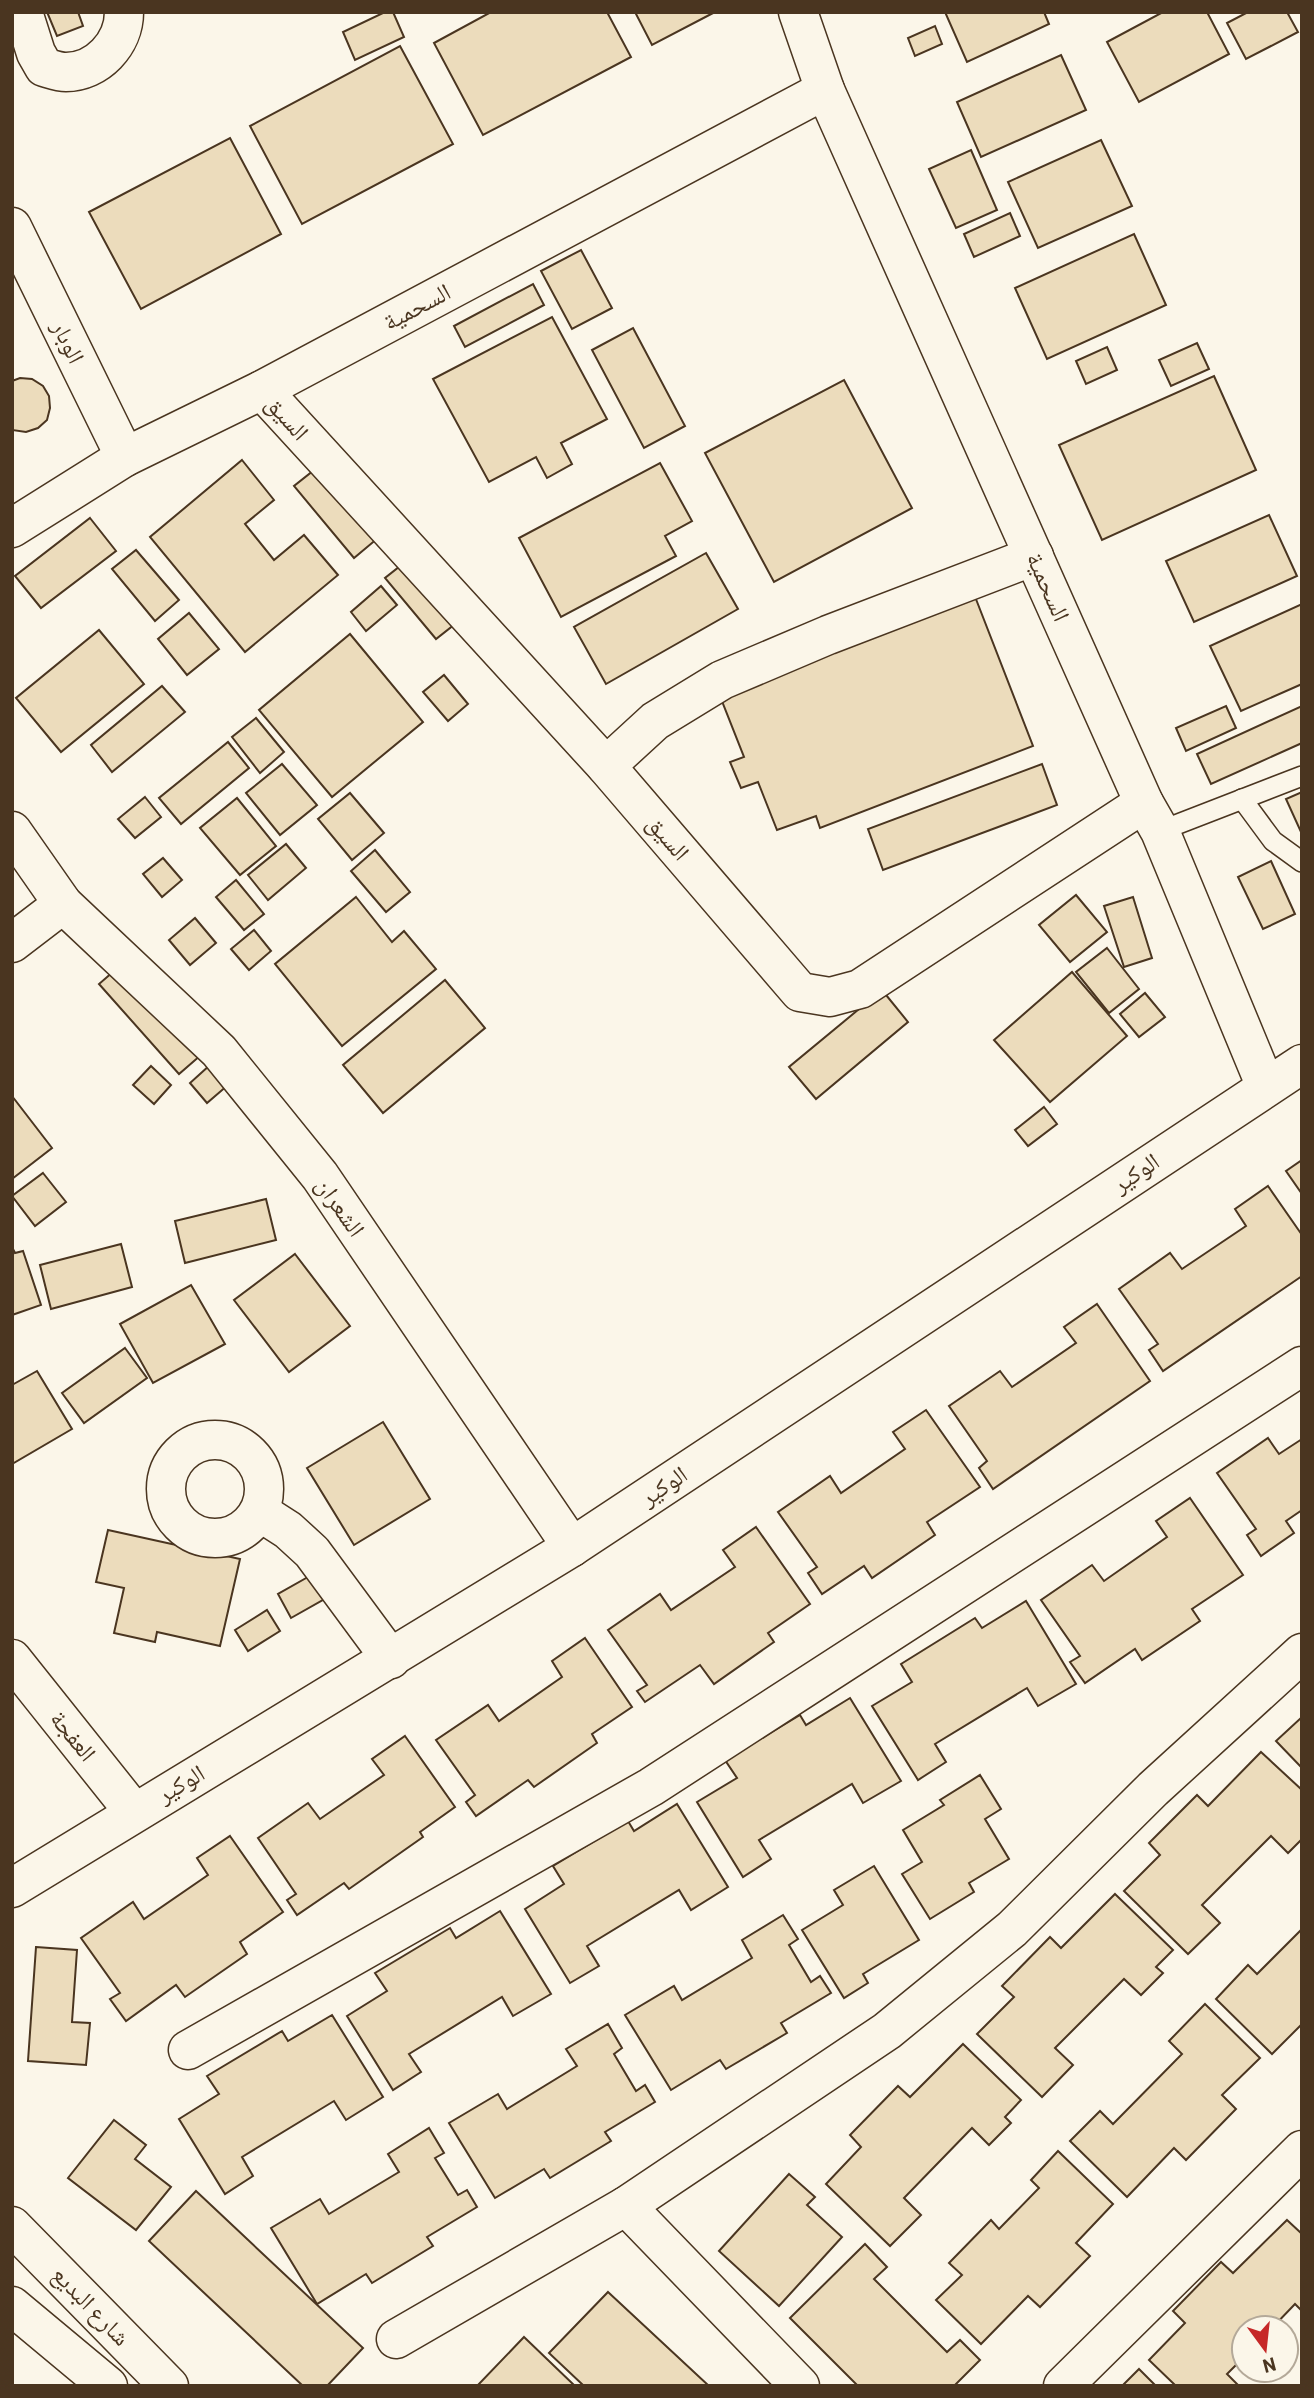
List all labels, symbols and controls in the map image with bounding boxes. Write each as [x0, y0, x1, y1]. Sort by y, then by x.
street label: السحمية [378, 276, 455, 336]
street label: الوبار [46, 314, 92, 368]
street label: السيق [260, 388, 316, 446]
street label: السحمية [1021, 548, 1077, 625]
street label: السيق [641, 808, 697, 866]
street label: الوكير [1105, 1146, 1164, 1199]
street label: الشعران [310, 1171, 372, 1242]
street label: الوكير [633, 1459, 692, 1512]
street label: العفجة [45, 1704, 103, 1766]
street label: الوكير [150, 1757, 209, 1809]
street label: شارع البديع [46, 2259, 137, 2352]
north arrow [1230, 2314, 1300, 2384]
text: N [1260, 2353, 1279, 2379]

